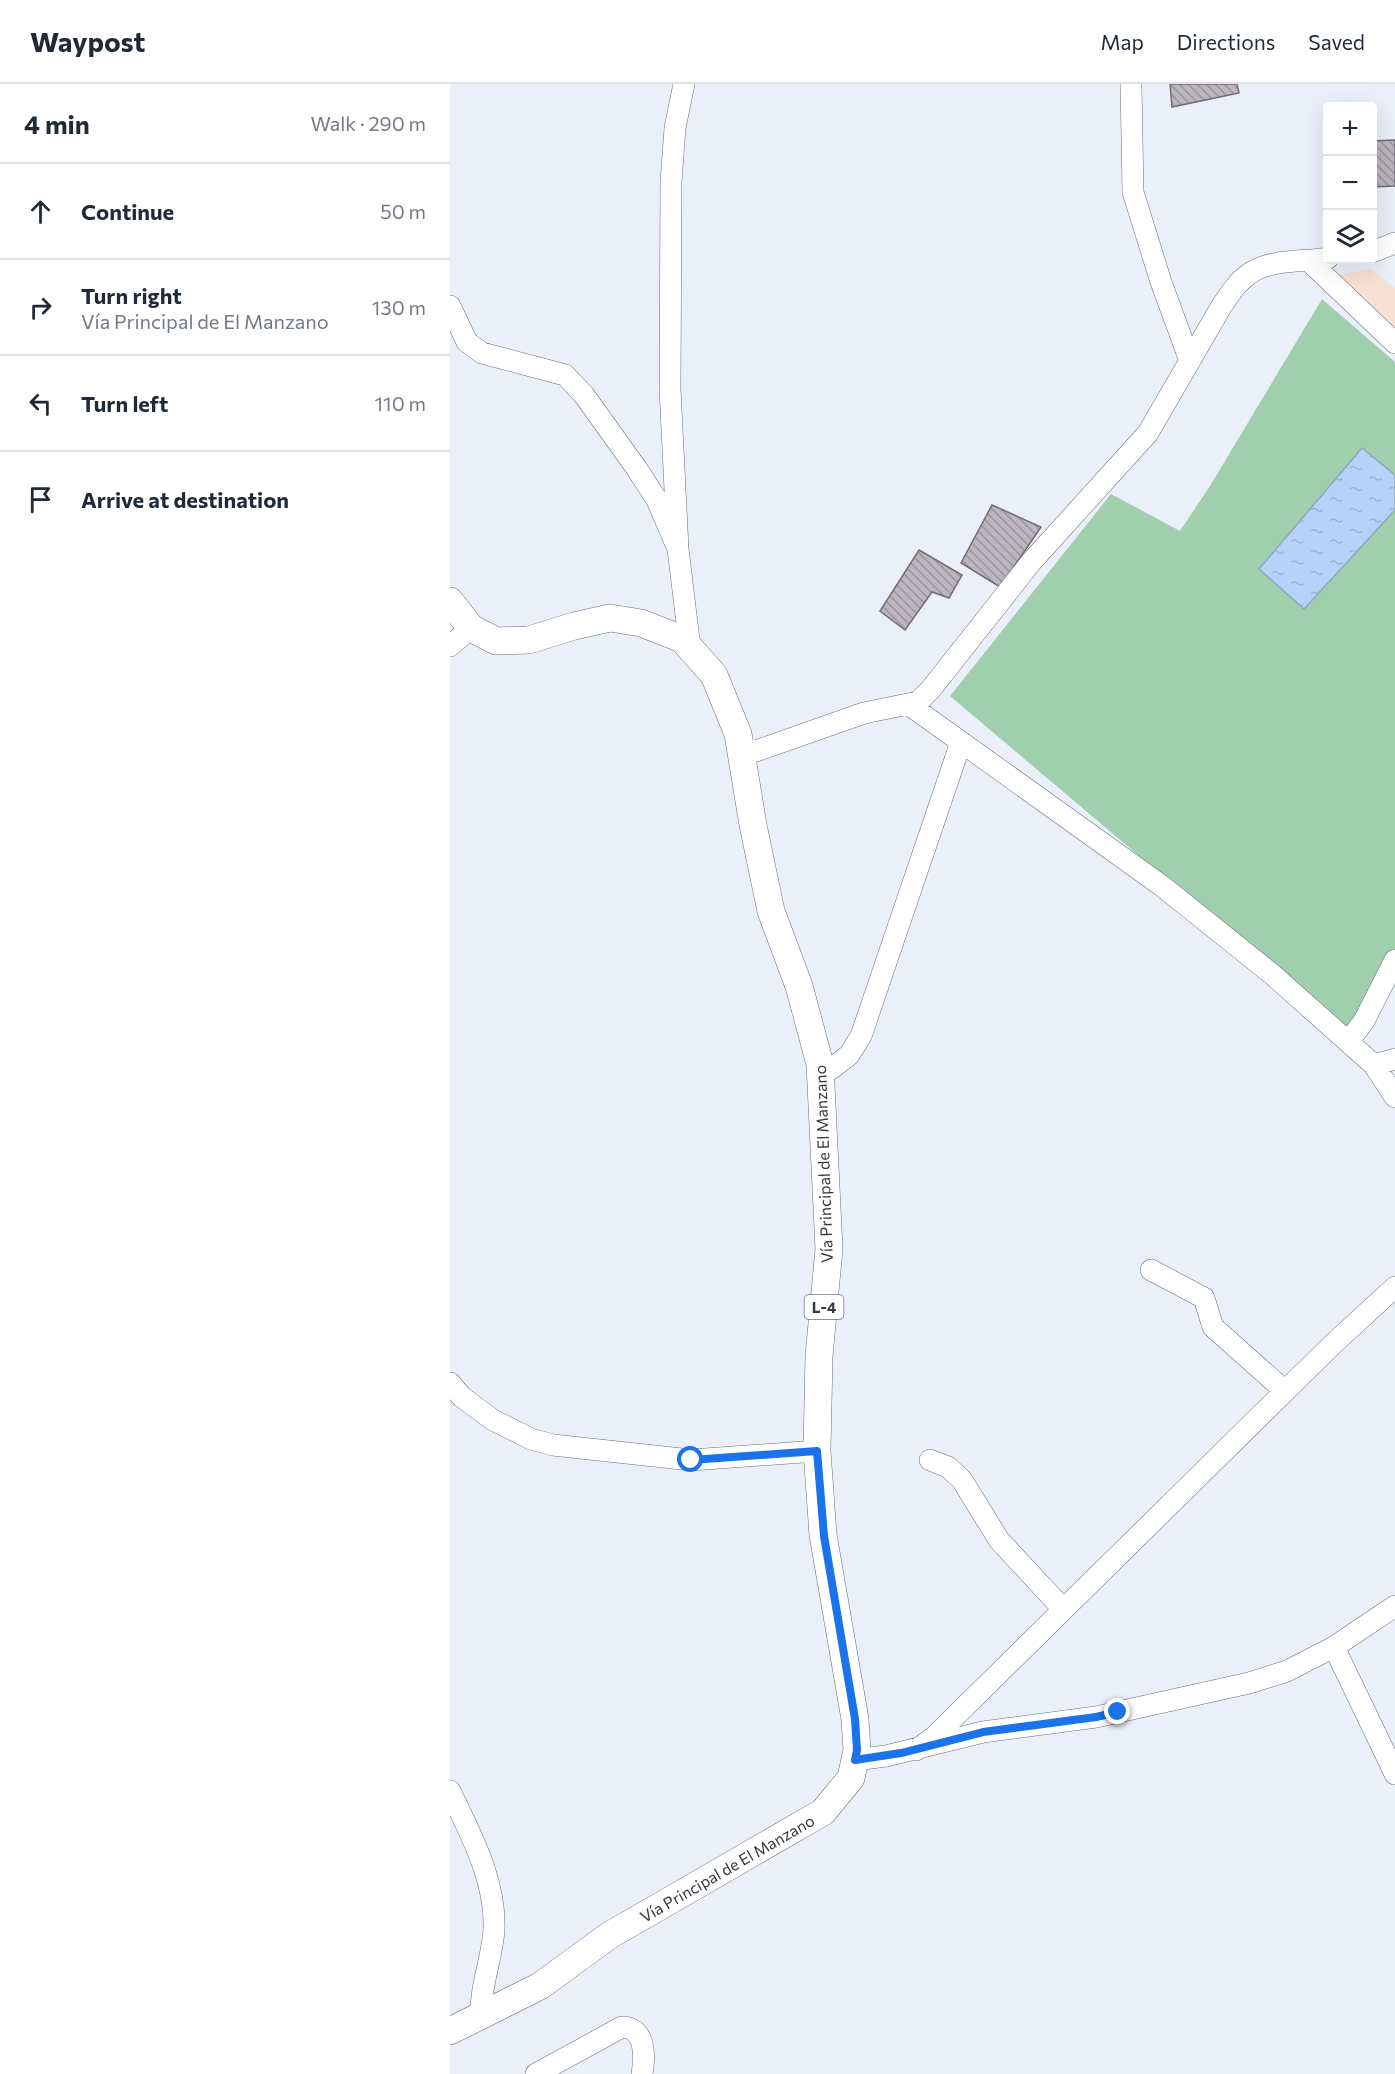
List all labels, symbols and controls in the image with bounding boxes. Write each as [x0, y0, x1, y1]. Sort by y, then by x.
text: Waypost [30, 24, 145, 58]
text: Map [1101, 29, 1144, 54]
text: Directions [1177, 29, 1275, 54]
text: Saved [1308, 29, 1365, 54]
map controls [1323, 102, 1377, 264]
button: + [1323, 102, 1377, 156]
text: 4 min [24, 108, 90, 139]
text: Walk · 290 m [310, 111, 426, 135]
button: − [1323, 156, 1377, 210]
icon: ahead [24, 195, 57, 228]
text: Continue [81, 198, 174, 225]
text: 50 m [380, 199, 426, 223]
button: layers [1323, 210, 1377, 264]
text: Turn right [81, 282, 182, 309]
icon: right [24, 291, 57, 324]
text: 130 m [372, 295, 426, 319]
text: Vía Principal de El Manzano [81, 309, 329, 333]
icon: left [24, 387, 57, 420]
text: Turn left [81, 390, 168, 417]
text: 110 m [375, 391, 426, 415]
icon: arrive [24, 483, 57, 516]
text: Arrive at destination [81, 486, 289, 513]
street label: Vía Principal de El Manzano [810, 1065, 836, 1263]
road number: L-4 [804, 1295, 844, 1319]
route start [677, 1446, 703, 1472]
route end [1104, 1698, 1130, 1724]
street label: Vía Principal de El Manzano [636, 1810, 818, 1926]

